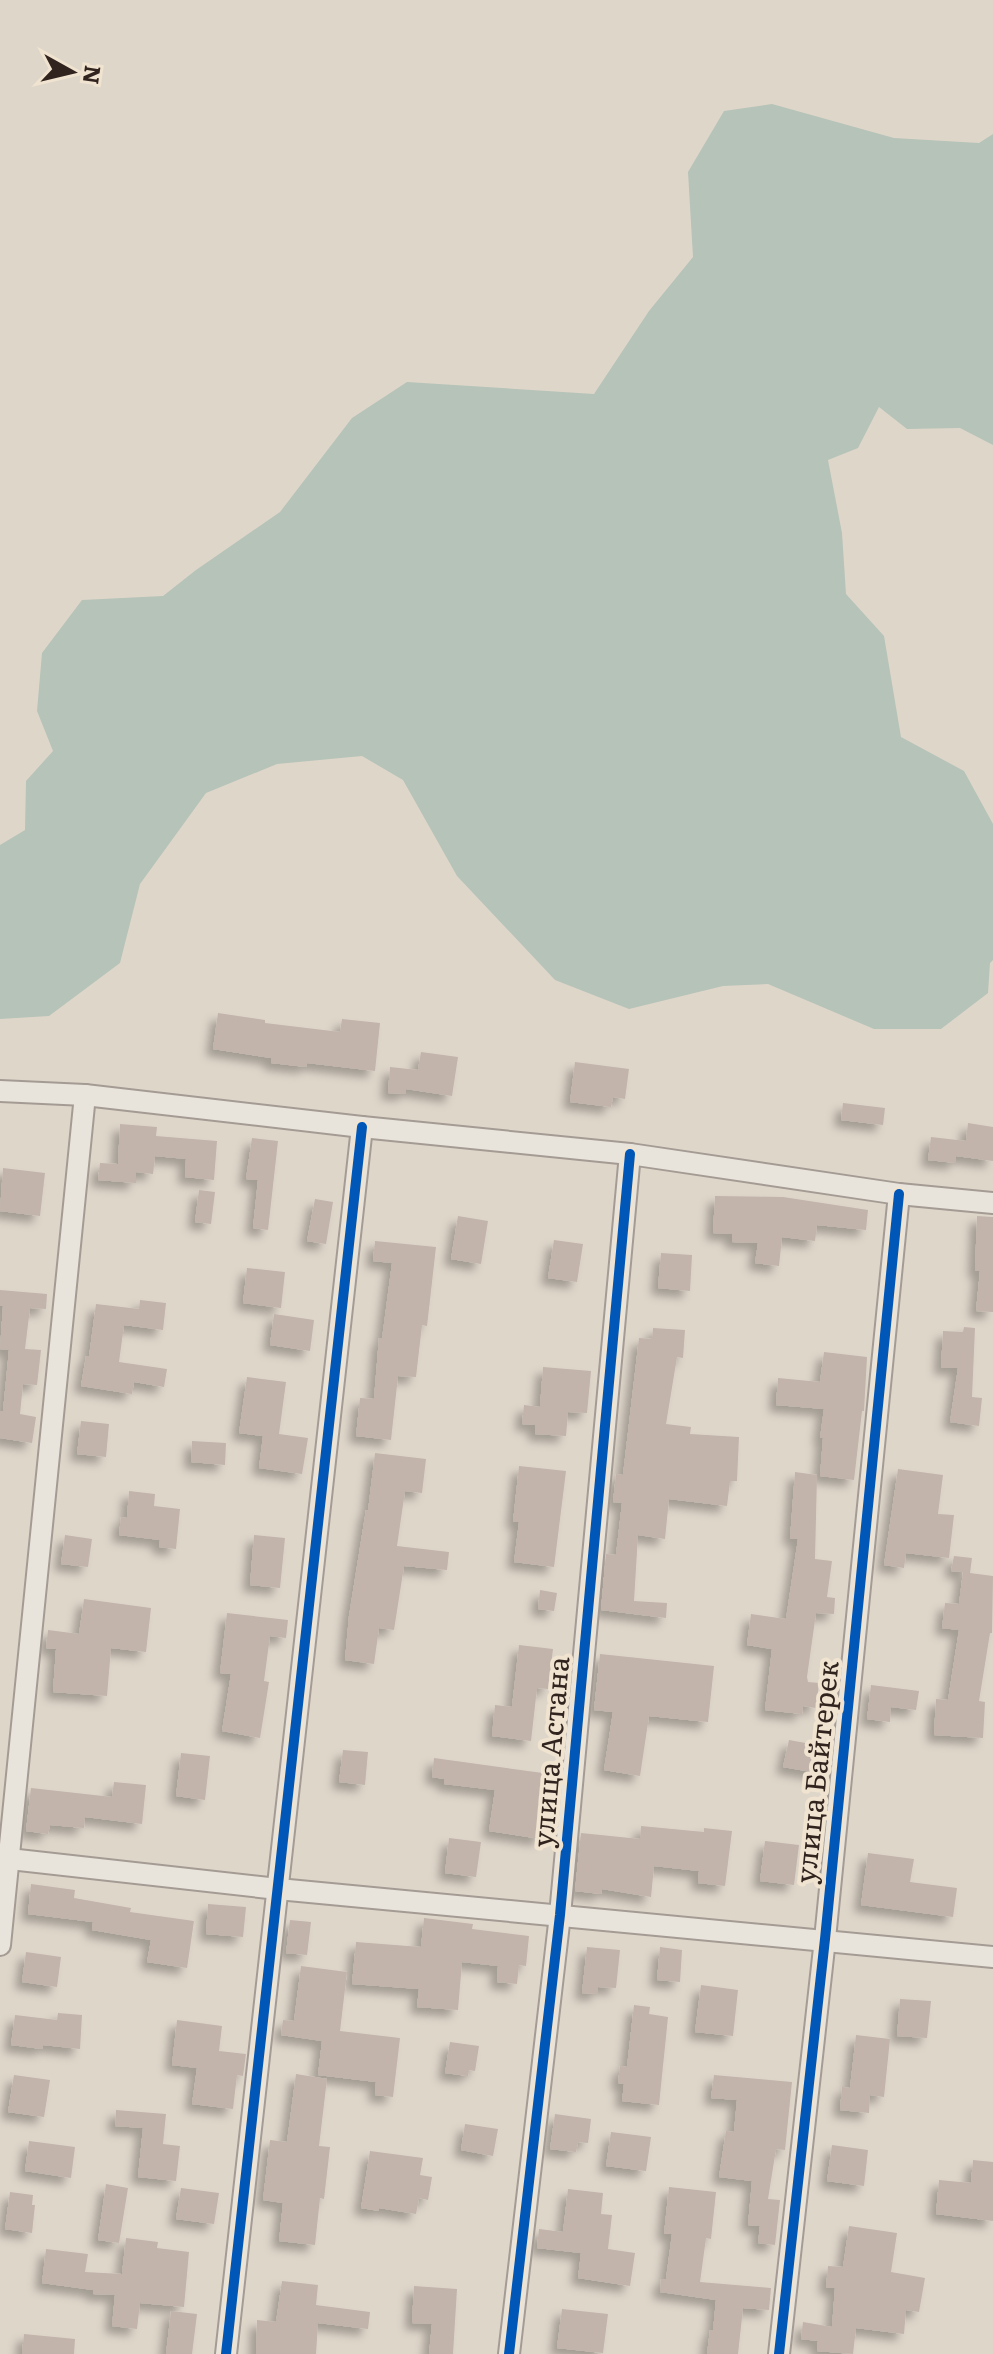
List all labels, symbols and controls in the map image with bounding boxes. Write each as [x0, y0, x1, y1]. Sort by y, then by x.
north arrow [32, 32, 112, 112]
text: N [76, 64, 111, 86]
street label: улица Астана [520, 1655, 578, 1849]
street label: улица Байтерек [782, 1658, 848, 1885]

